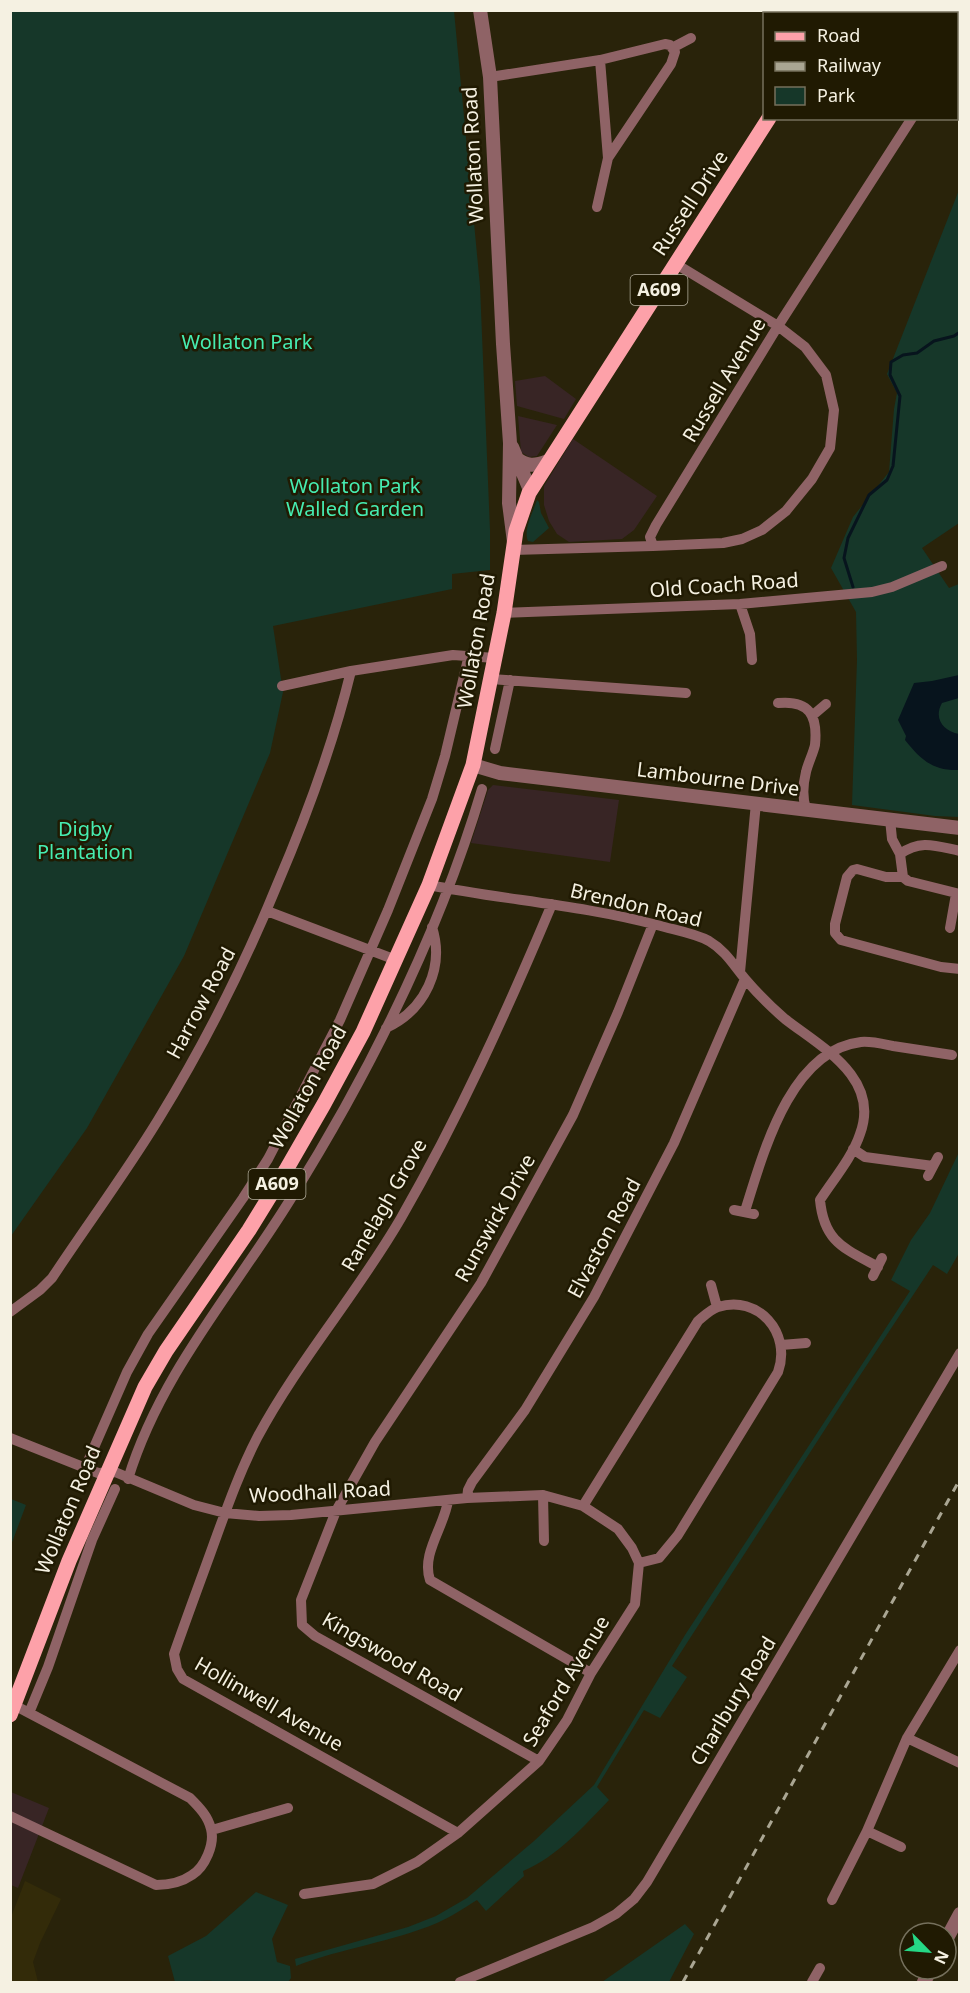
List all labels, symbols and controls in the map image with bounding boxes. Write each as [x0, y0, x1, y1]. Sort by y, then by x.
legend [763, 12, 958, 120]
text: Road [817, 23, 860, 47]
text: Railway [817, 53, 882, 77]
text: Park [817, 83, 855, 107]
street label: Wollaton Road [455, 86, 490, 224]
street label: Russell Drive [646, 145, 734, 260]
road number: A609 [630, 275, 688, 305]
street label: Russell Avenue [676, 312, 771, 447]
park label: Wollaton Park [182, 328, 313, 355]
park label: Wollaton Park Walled Garden [286, 472, 424, 522]
street label: Old Coach Road [648, 566, 799, 603]
street label: Wollaton Road [450, 571, 501, 711]
street label: Lambourne Drive [635, 755, 801, 802]
park label: Digby Plantation [37, 815, 133, 865]
street label: Brendon Road [568, 876, 705, 933]
street label: Harrow Road [160, 942, 241, 1063]
street label: Wollaton Road [263, 1020, 353, 1153]
street label: Ranelagh Grove [335, 1133, 433, 1276]
street label: Runswick Drive [448, 1149, 541, 1287]
road number: A609 [248, 1169, 306, 1199]
street label: Elvaston Road [561, 1173, 647, 1302]
street label: Wollaton Road [28, 1442, 107, 1578]
street label: Woodhall Road [248, 1474, 392, 1509]
street label: Kingswood Road [317, 1606, 467, 1708]
street label: Seaford Avenue [516, 1610, 615, 1751]
street label: Charlbury Road [683, 1631, 782, 1770]
street label: Hollinwell Avenue [190, 1650, 349, 1757]
north arrow [898, 1921, 958, 1981]
text: N [929, 1947, 954, 1968]

